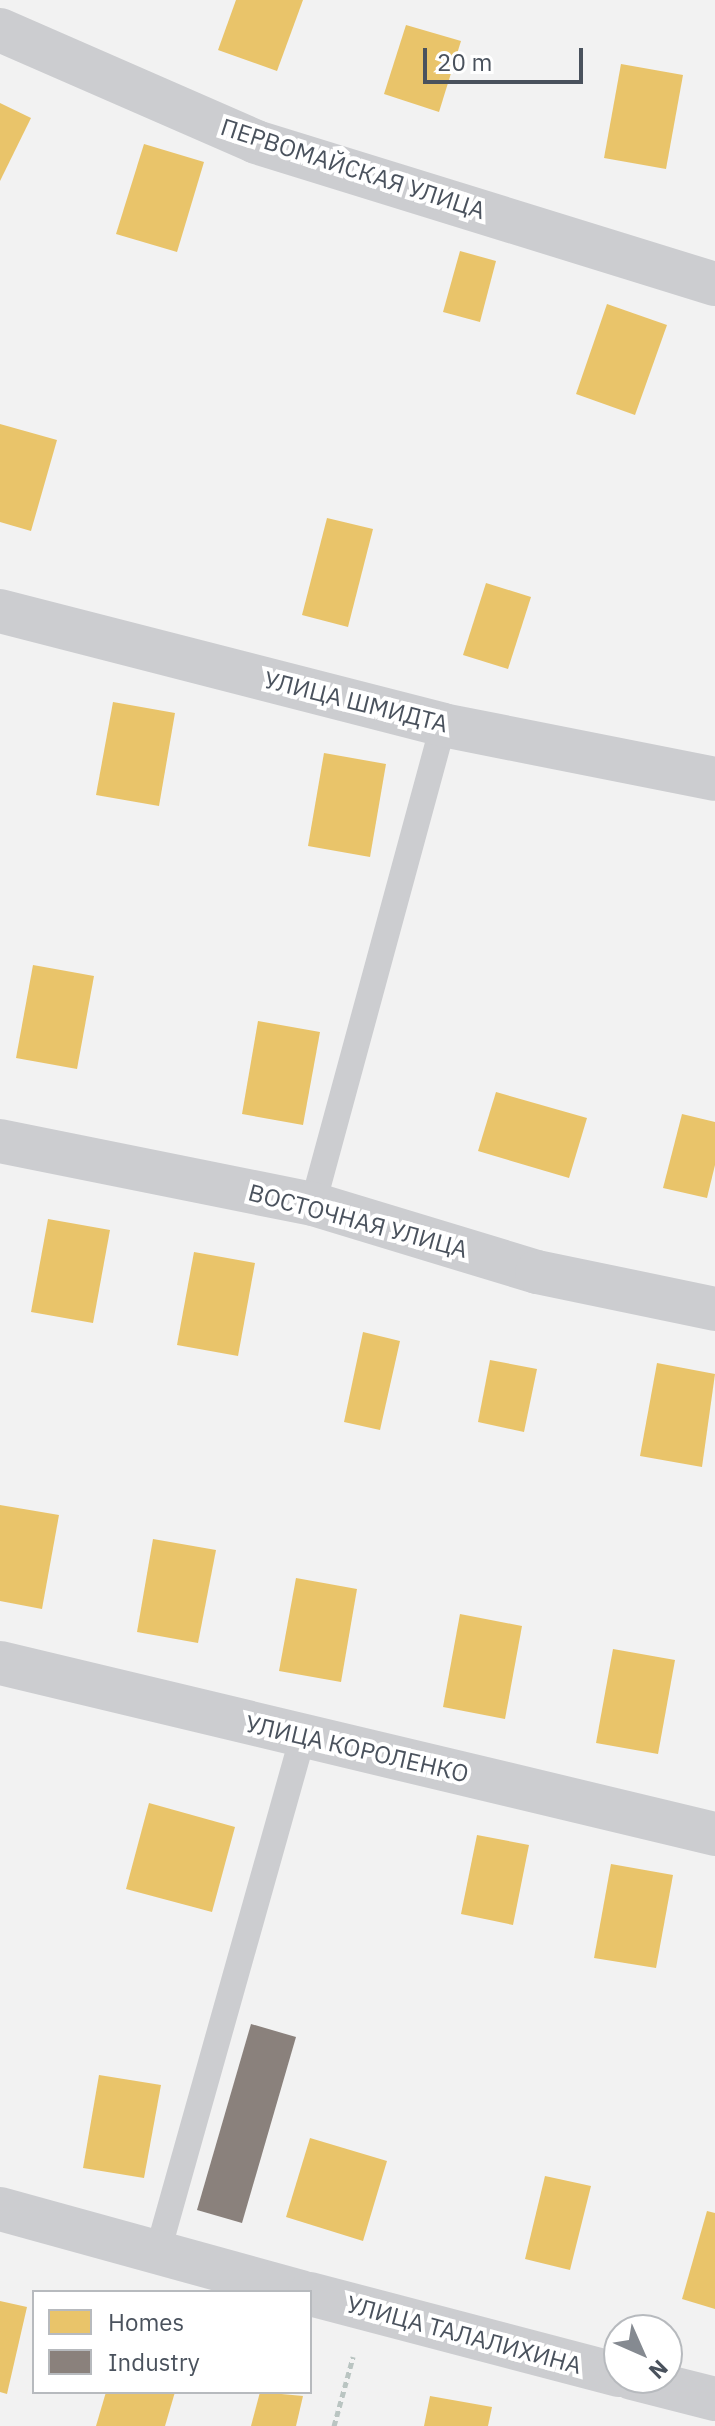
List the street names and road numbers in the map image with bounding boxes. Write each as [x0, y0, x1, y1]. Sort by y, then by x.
street label: ПЕРВОМАЙСКАЯ УЛИЦА [217, 113, 489, 225]
street label: УЛИЦА ШМИДТА [261, 665, 451, 739]
street label: ВОСТОЧНАЯ УЛИЦА [245, 1178, 471, 1264]
street label: УЛИЦА КОРОЛЕНКО [243, 1709, 471, 1789]
street label: УЛИЦА ТАЛАЛИХИНА [343, 2290, 585, 2380]

